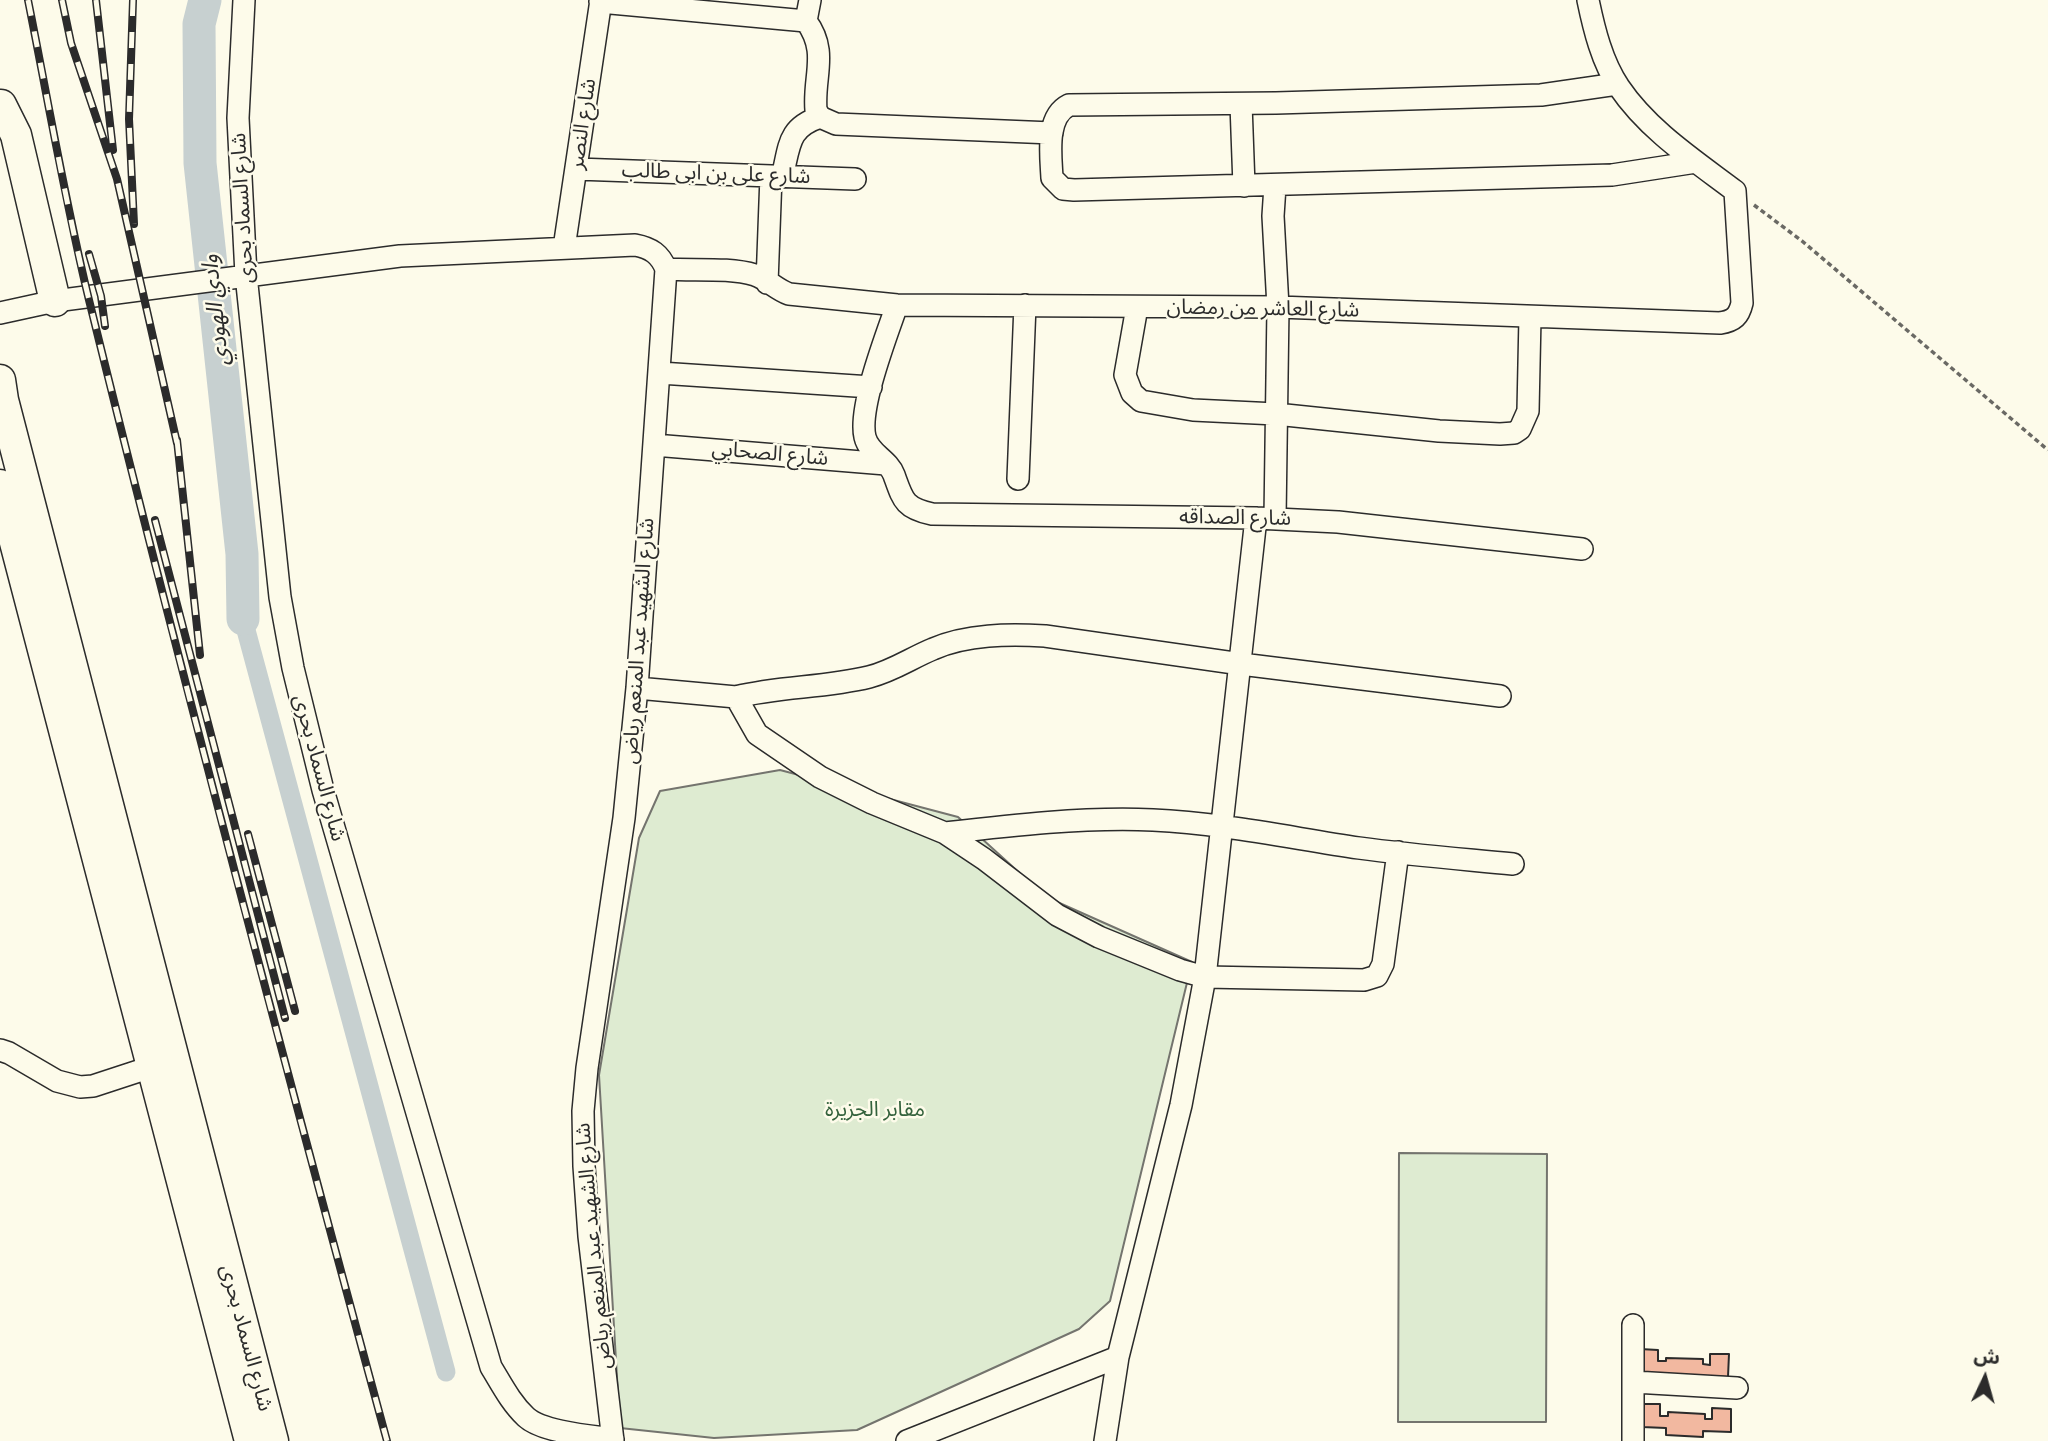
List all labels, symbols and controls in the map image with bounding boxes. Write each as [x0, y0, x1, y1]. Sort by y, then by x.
street label: شارع النصر [564, 77, 602, 171]
street label: شارع السماد بحرى [226, 132, 260, 284]
street label: شارع على بن ابى طالب [621, 158, 811, 190]
water label: وادي الهودي [196, 253, 236, 367]
street label: شارع العاشر من رمضان [1166, 295, 1360, 323]
street label: شارع الصحابي [711, 436, 829, 472]
street label: شارع الصداقه [1179, 504, 1291, 532]
street label: شارع الشهيد عبد المنعم رياض [618, 517, 660, 765]
street label: شارع السماد بحرى [287, 692, 351, 844]
park label: مقابر الجزيرة [825, 1097, 925, 1123]
street label: شارع الشهيد عبد المنعم رياض [571, 1122, 617, 1370]
street label: شارع السماد بحرى [214, 1262, 278, 1414]
north arrow [1950, 1343, 2020, 1413]
text: ش [1973, 1344, 2001, 1369]

